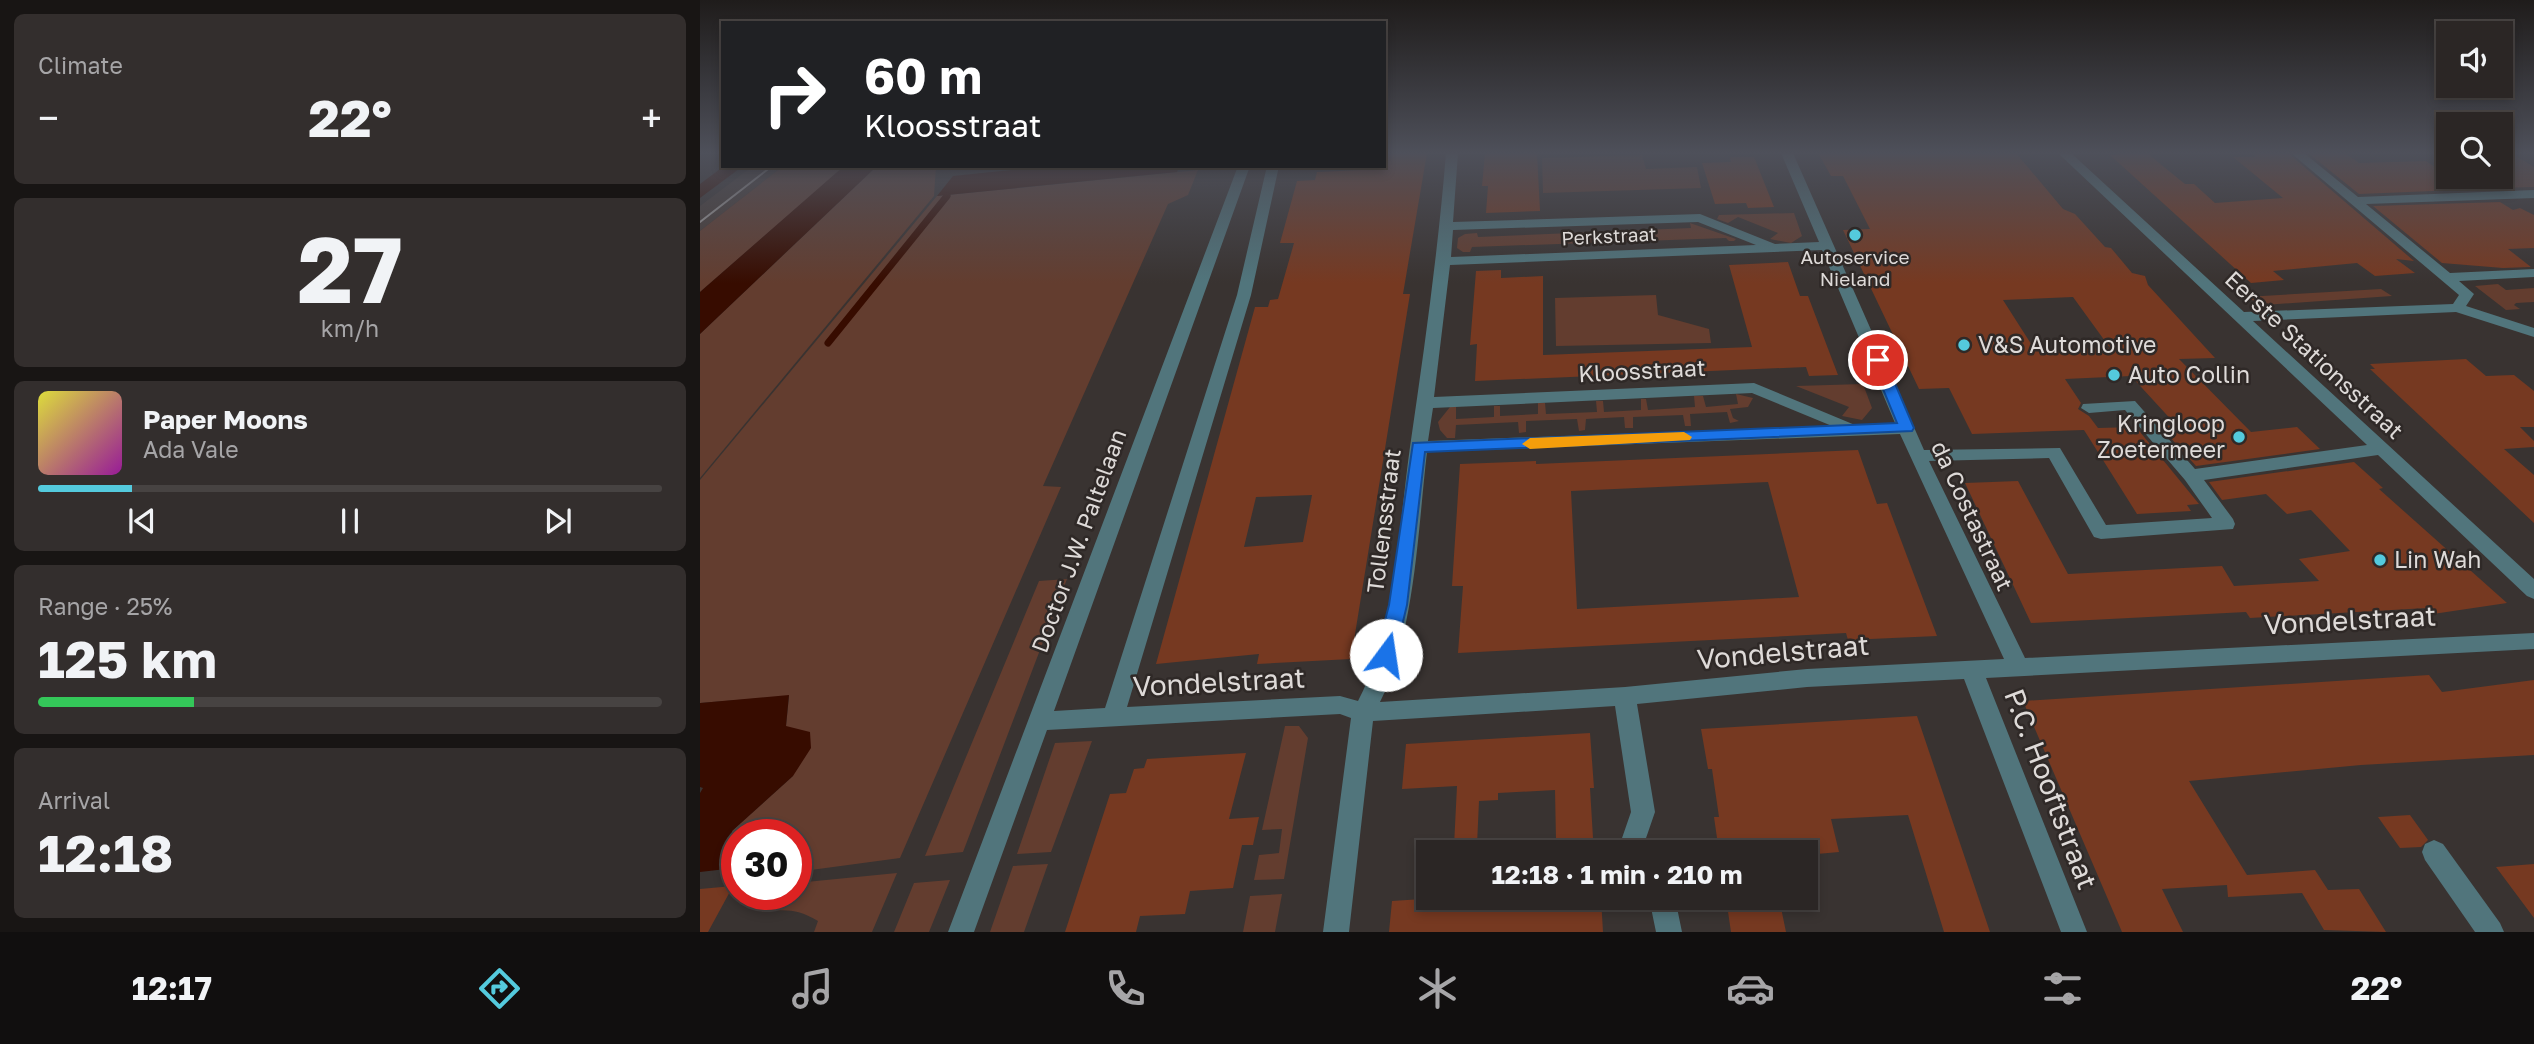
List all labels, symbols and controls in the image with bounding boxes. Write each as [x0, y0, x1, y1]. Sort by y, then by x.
map controls [2436, 21, 2513, 189]
button: sound [2436, 21, 2513, 98]
text: 60 m [864, 46, 982, 105]
icon: right [749, 49, 840, 140]
text: Climate [38, 51, 123, 79]
text: 22° [308, 86, 392, 148]
text: − [38, 95, 59, 140]
text: + [641, 95, 662, 140]
text: Kloosstraat [864, 106, 1042, 144]
button: search [2436, 112, 2513, 189]
text: 27 [297, 214, 403, 323]
street label: Perkstraat [1561, 222, 1657, 249]
marker: Autoservice Nieland [1847, 227, 1863, 243]
place label: Autoservice Nieland [1800, 245, 1910, 290]
street label: Eerste Stationsstraat [2220, 264, 2410, 444]
text: km/h [321, 314, 379, 342]
pin [1848, 330, 1908, 390]
place label: V&S Automotive [1978, 330, 2156, 358]
marker: V&S Automotive [1956, 337, 1972, 353]
icon: arrive [1859, 341, 1897, 379]
street label: Kloosstraat [1577, 353, 1706, 387]
place label: Auto Collin [2128, 360, 2250, 388]
marker: Auto Collin [2106, 367, 2122, 383]
text: Paper Moons [143, 404, 308, 435]
place label: Kringloop Zoetermeer [2097, 409, 2225, 463]
street label: Doctor J.W. Paltelaan [1025, 425, 1132, 656]
marker: Kringloop Zoetermeer [2231, 429, 2247, 445]
text: Ada Vale [143, 435, 239, 463]
street label: da Costastraat [1926, 436, 2020, 595]
street label: Tollensstraat [1360, 447, 1406, 595]
icon: previous [123, 502, 161, 540]
icon: pause [331, 502, 369, 540]
icon: next [539, 502, 577, 540]
place label: Lin Wah [2394, 545, 2481, 573]
marker: Lin Wah [2372, 552, 2388, 568]
text: Range · 25% [38, 592, 172, 620]
street label: Vondelstraat [2263, 599, 2437, 640]
position arrow [1349, 618, 1423, 692]
text: 125 km [38, 627, 217, 689]
street label: Vondelstraat [1695, 628, 1870, 675]
street label: Vondelstraat [1132, 661, 1306, 702]
street label: P.C. Hooftstraat [1998, 684, 2105, 894]
text: Arrival [38, 786, 110, 814]
speed limit sign: 30 [721, 819, 812, 910]
text: 12:18 [38, 821, 173, 883]
text: 12:18 · 1 min · 210 m [1491, 859, 1743, 890]
icon: directions [475, 964, 524, 1013]
icon: music [788, 964, 837, 1013]
icon: phone [1101, 964, 1150, 1013]
icon: climate [1413, 964, 1462, 1013]
icon: car [1726, 964, 1775, 1013]
icon: filters [2038, 964, 2087, 1013]
text: 12:17 [132, 969, 212, 1007]
text: 22° [2351, 969, 2402, 1007]

